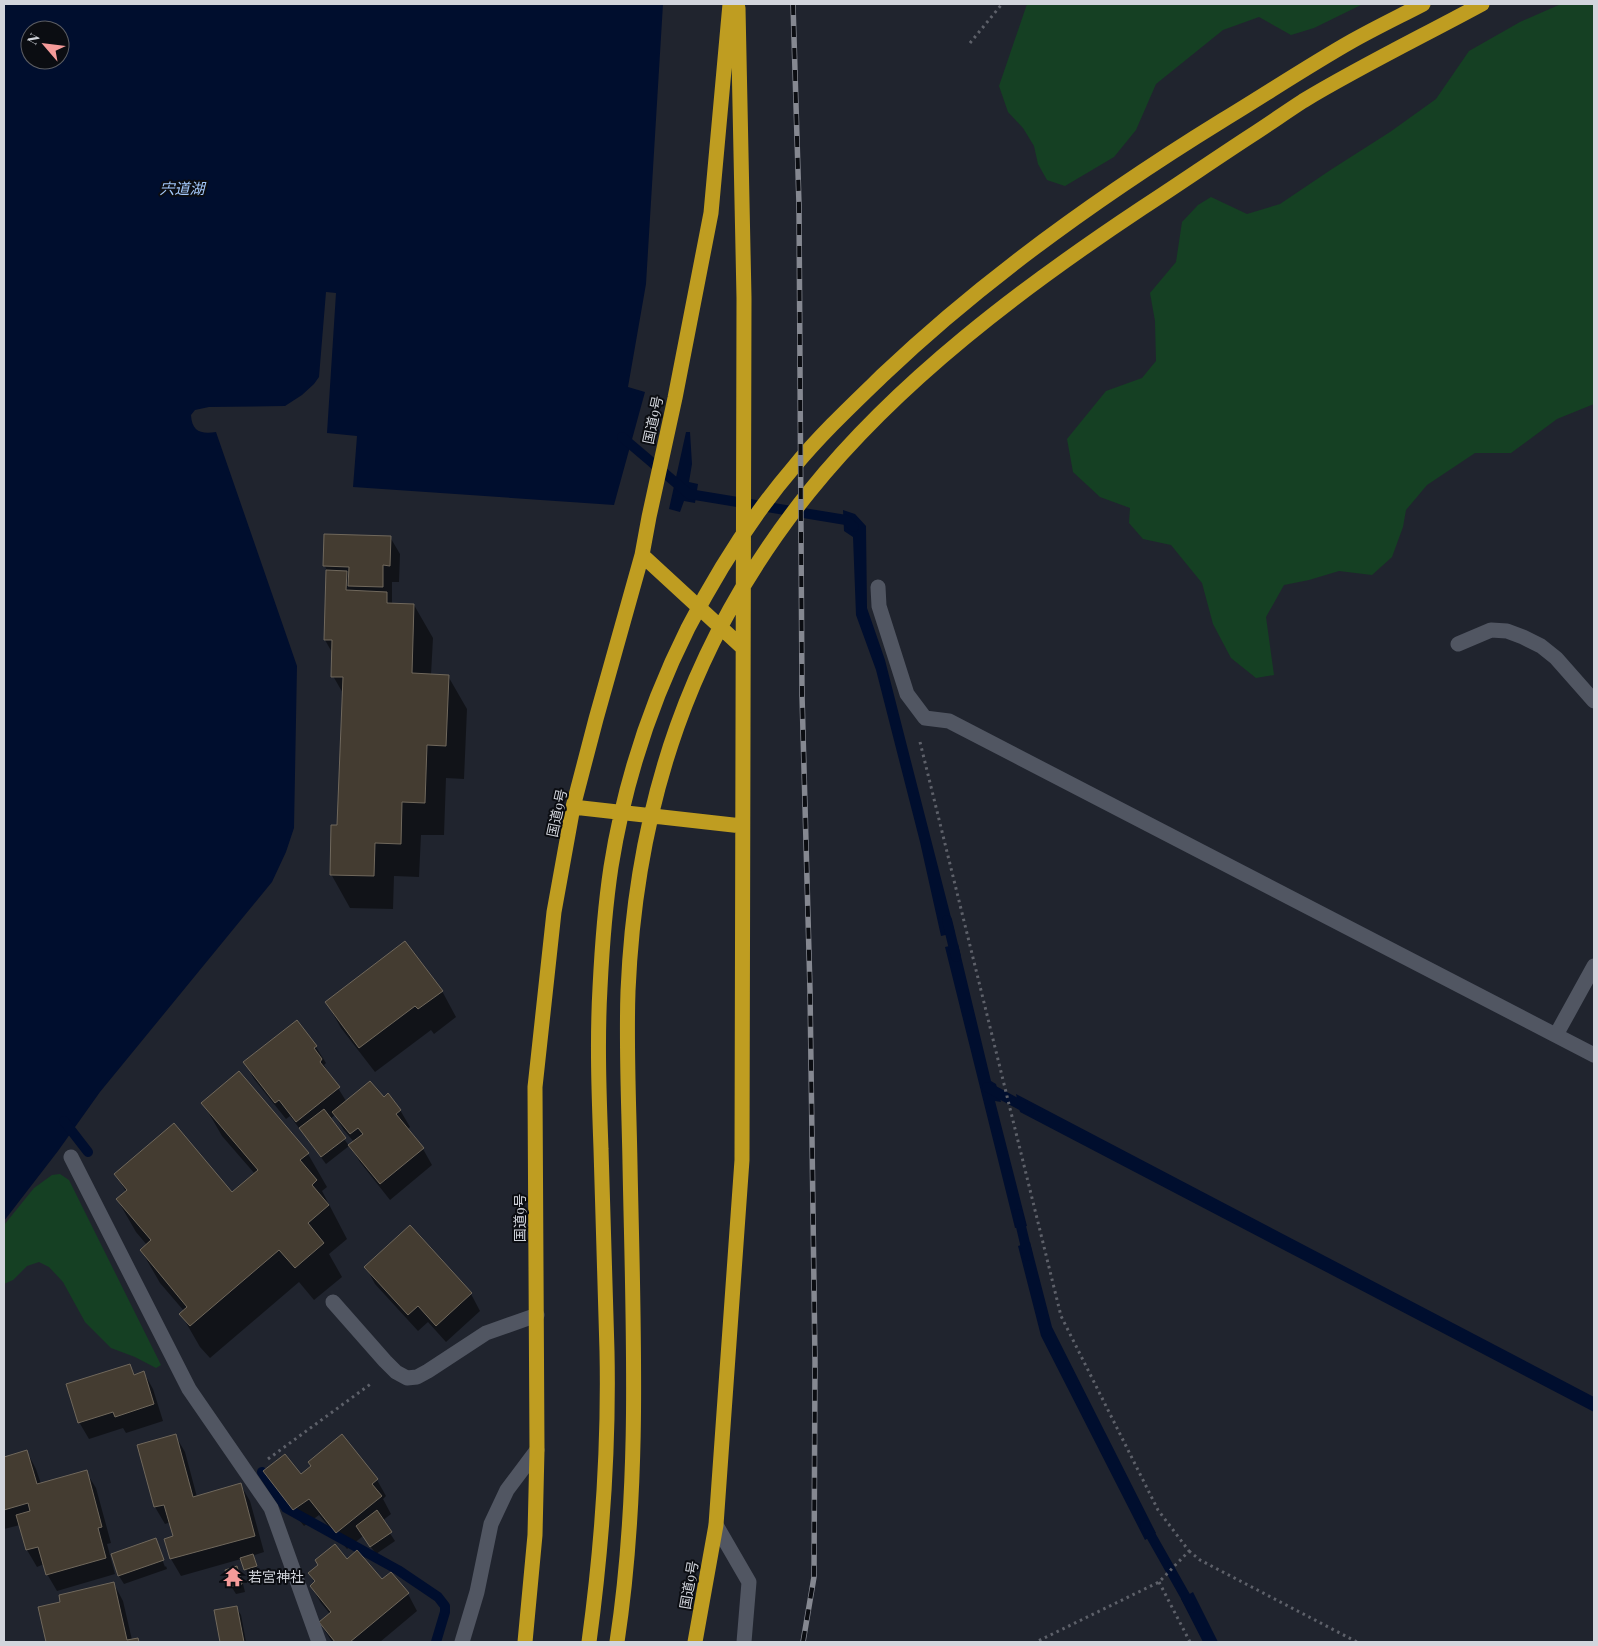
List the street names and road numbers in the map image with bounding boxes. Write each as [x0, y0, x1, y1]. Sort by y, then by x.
street label: 国道9号 [638, 394, 667, 446]
street label: 国道9号 [542, 787, 571, 839]
street label: 国道9号 [510, 1193, 529, 1243]
street label: 国道9号 [675, 1559, 702, 1611]

